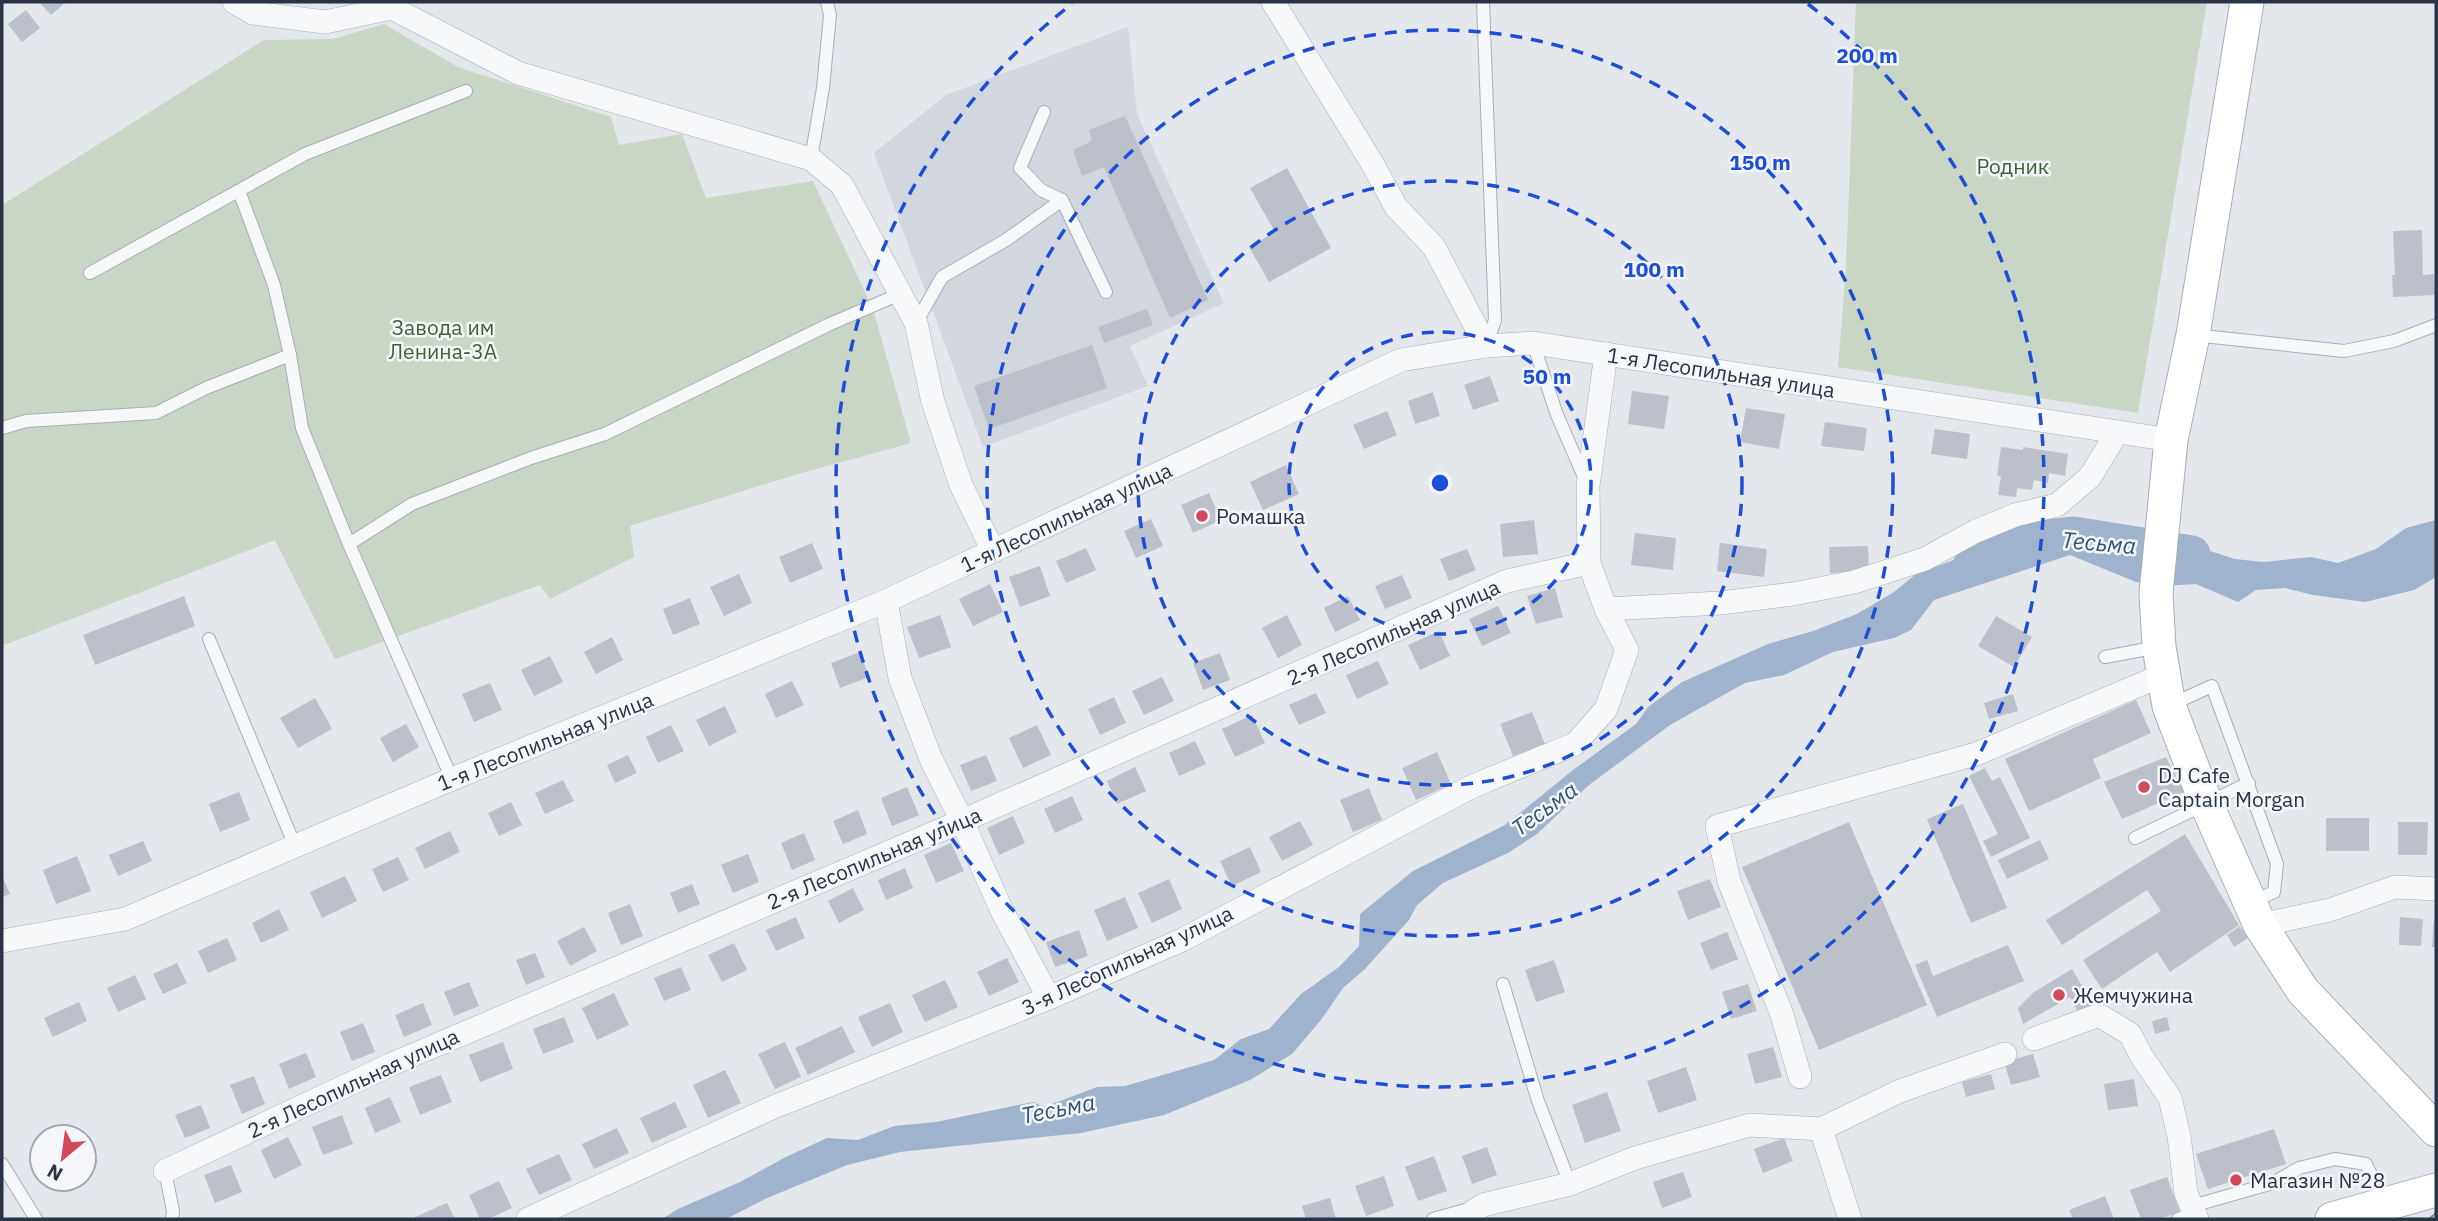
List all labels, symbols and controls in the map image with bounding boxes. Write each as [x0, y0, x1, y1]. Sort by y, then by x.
text: 200 m [1836, 41, 1898, 69]
text: 150 m [1729, 148, 1791, 176]
park label: Родник [1977, 152, 2049, 180]
text: 100 m [1623, 255, 1685, 283]
park label: Завода им Ленина-3А [389, 313, 497, 365]
street label: 1-я Лесопильная улица [1605, 340, 1837, 404]
text: 50 m [1523, 362, 1571, 390]
street label: 1-я Лесопильная улица [956, 456, 1176, 578]
centre of rings [1428, 471, 1452, 495]
place label: Ромашка [1216, 502, 1305, 530]
marker: Ромашка [1194, 508, 1210, 524]
water label: Тесьма [2060, 524, 2138, 560]
street label: 2-я Лесопильная улица [1282, 572, 1504, 692]
street label: 1-я Лесопильная улица [433, 685, 657, 797]
place label: DJ Cafe Captain Morgan [2158, 761, 2305, 813]
water label: Тесьма [1505, 774, 1583, 842]
marker: DJ Cafe Captain Morgan [2136, 779, 2152, 795]
street label: 2-я Лесопильная улица [763, 800, 985, 916]
street label: 3-я Лесопильная улица [1017, 899, 1237, 1021]
place label: Жемчужина [2073, 981, 2193, 1009]
marker: Жемчужина [2051, 987, 2067, 1003]
street label: 2-я Лесопильная улица [243, 1022, 463, 1144]
water label: Тесьма [1018, 1086, 1098, 1130]
north arrow [28, 1123, 98, 1193]
text: N [43, 1159, 67, 1187]
place label: Магазин №28 [2250, 1166, 2385, 1194]
marker: Магазин №28 [2228, 1172, 2244, 1188]

